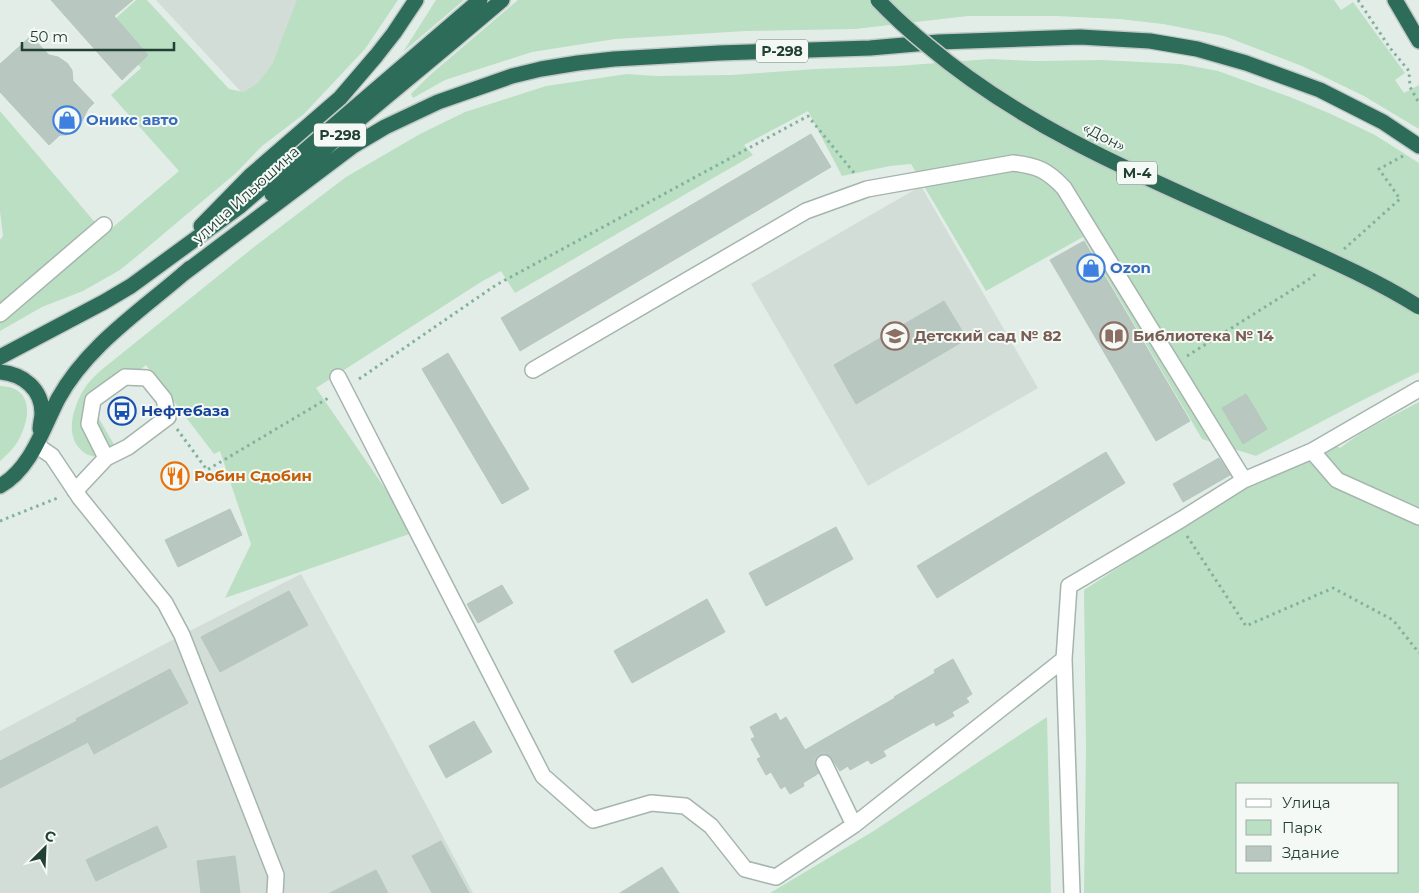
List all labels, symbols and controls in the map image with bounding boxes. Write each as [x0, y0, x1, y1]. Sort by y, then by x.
scale bar [22, 20, 175, 52]
text: 50 m [30, 27, 68, 46]
road number: Р-298 [756, 40, 808, 62]
shop icon: Оникс авто [52, 105, 82, 135]
place label: Оникс авто [86, 110, 178, 129]
street label: «Дон» [1080, 118, 1129, 155]
road number: Р-298 [314, 124, 366, 146]
street label: улица Ильюшина [188, 142, 303, 248]
road number: М-4 [1117, 162, 1157, 184]
shop icon: Ozon [1076, 253, 1106, 283]
place label: Ozon [1110, 258, 1151, 277]
school or university icon: Детский сад № 82 [880, 321, 910, 351]
library icon: Библиотека № 14 [1099, 321, 1129, 351]
place label: Детский сад № 82 [914, 326, 1062, 345]
place label: Библиотека № 14 [1133, 326, 1274, 345]
bus stop icon: Нефтебаза [107, 396, 137, 426]
place label: Нефтебаза [141, 401, 229, 420]
restaurant icon: Робин Сдобин [160, 461, 190, 491]
place label: Робин Сдобин [194, 466, 312, 485]
legend [1236, 783, 1399, 873]
text: Улица [1282, 793, 1330, 812]
text: Парк [1282, 818, 1322, 837]
north arrow [20, 823, 70, 873]
text: С [42, 826, 59, 846]
text: Здание [1282, 843, 1340, 862]

